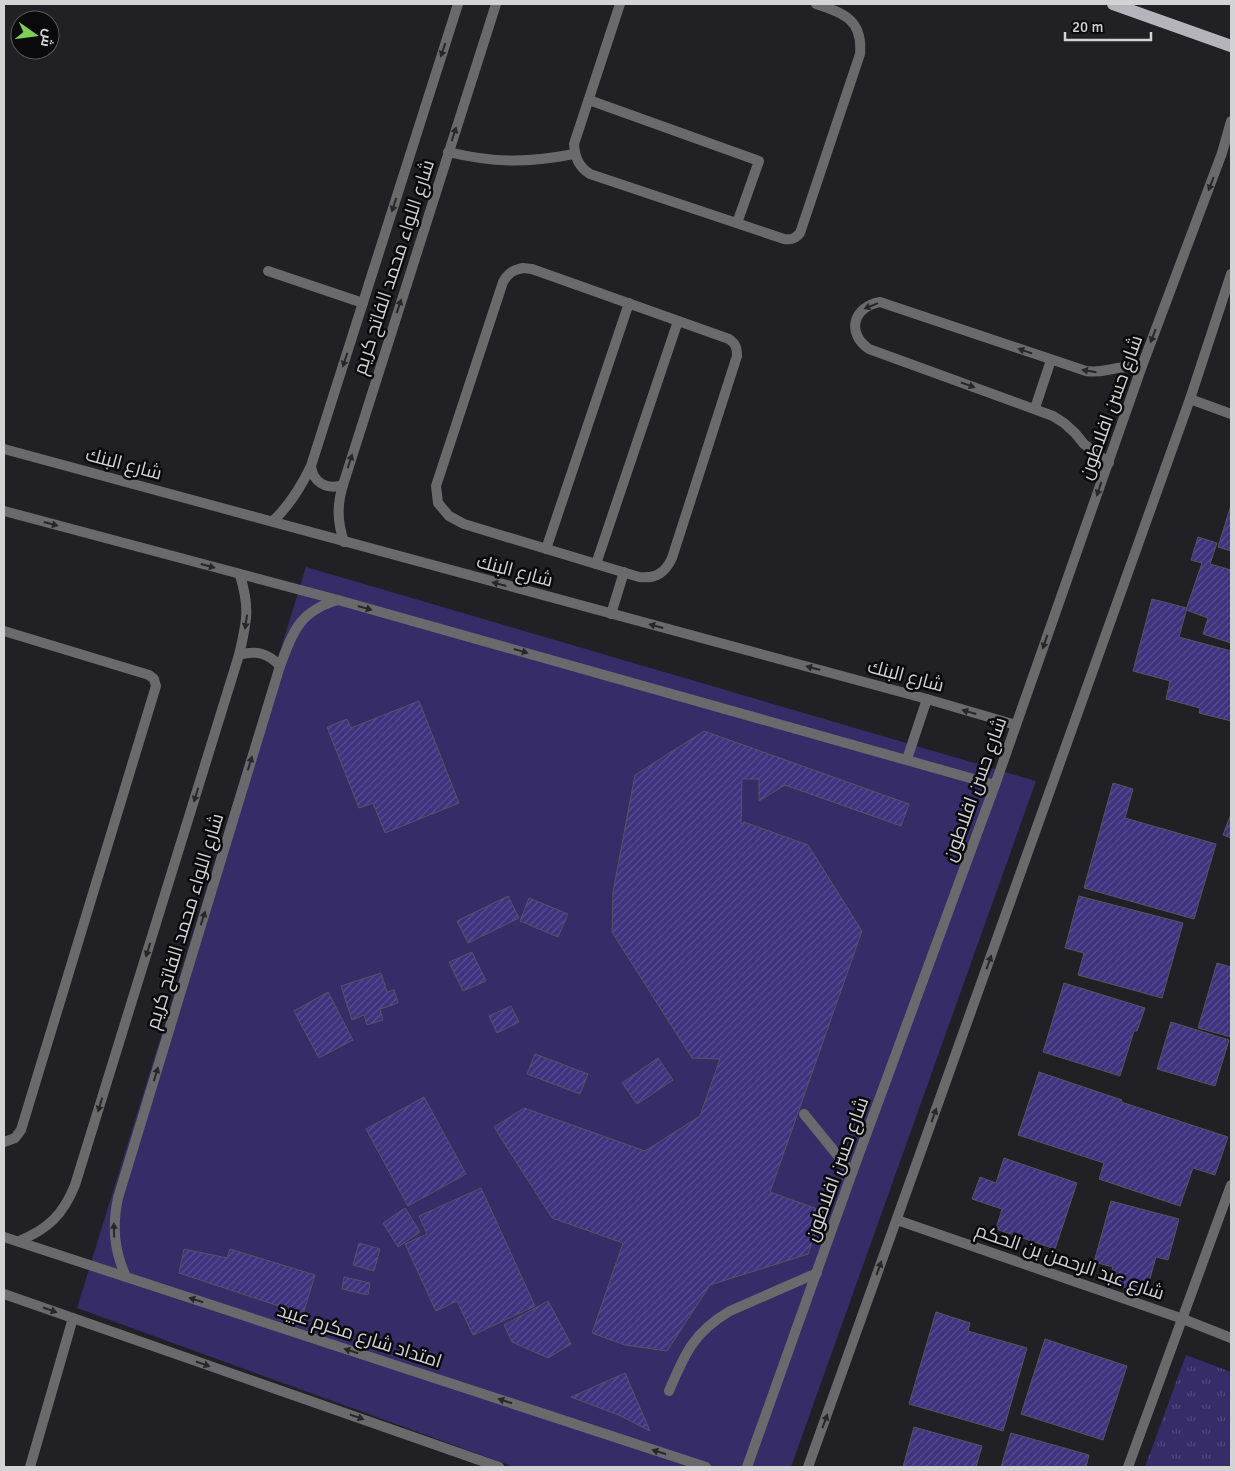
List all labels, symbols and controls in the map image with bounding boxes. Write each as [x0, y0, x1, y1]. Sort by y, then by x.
north arrow [10, 10, 60, 60]
scale bar [1065, 10, 1151, 42]
text: 20 m [1072, 18, 1103, 36]
text: ش [37, 27, 58, 49]
one-way arrow [439, 43, 446, 58]
one-way arrow [451, 127, 458, 142]
street label: شارع اللواء محمد الفاتح كريم [348, 157, 441, 378]
one-way arrow [1207, 177, 1215, 192]
one-way arrow [390, 198, 398, 213]
one-way arrow [396, 298, 404, 313]
one-way arrow [864, 302, 878, 310]
one-way arrow [1149, 329, 1157, 343]
street label: شارع حسن افلاطون [1074, 332, 1149, 483]
one-way arrow [1017, 346, 1032, 354]
one-way arrow [341, 353, 349, 368]
one-way arrow [1081, 366, 1097, 374]
one-way arrow [961, 381, 976, 389]
street label: شارع البنك [83, 442, 165, 487]
one-way arrow [347, 453, 355, 468]
one-way arrow [1095, 482, 1103, 497]
one-way arrow [43, 520, 58, 528]
street label: شارع البنك [474, 549, 556, 594]
one-way arrow [200, 562, 215, 570]
one-way arrow [491, 579, 506, 587]
one-way arrow [357, 604, 372, 612]
one-way arrow [242, 615, 250, 631]
one-way arrow [648, 622, 663, 630]
one-way arrow [1041, 635, 1048, 650]
one-way arrow [514, 648, 529, 656]
street label: شارع البنك [865, 654, 947, 699]
one-way arrow [805, 664, 820, 672]
one-way arrow [962, 707, 977, 715]
street label: شارع حسن افلاطون [938, 714, 1013, 865]
one-way arrow [247, 755, 255, 770]
one-way arrow [192, 788, 200, 803]
street label: شارع اللواء محمد الفاتح كريم [141, 810, 230, 1032]
one-way arrow [199, 910, 207, 925]
one-way arrow [143, 943, 151, 958]
one-way arrow [985, 954, 993, 969]
one-way arrow [152, 1066, 160, 1081]
street label: شارع حسن افلاطون [800, 1094, 875, 1245]
one-way arrow [95, 1098, 103, 1113]
one-way arrow [930, 1107, 938, 1122]
street label: شارع عبد الرحمن بن الحكم [972, 1218, 1167, 1307]
one-way arrow [110, 1222, 118, 1238]
one-way arrow [876, 1261, 883, 1276]
one-way arrow [189, 1296, 204, 1303]
street label: امتداد شارع مكرم عبيد [274, 1298, 445, 1375]
one-way arrow [43, 1306, 58, 1314]
one-way arrow [343, 1346, 358, 1354]
one-way arrow [196, 1361, 211, 1368]
one-way arrow [497, 1397, 512, 1405]
one-way arrow [349, 1414, 364, 1421]
one-way arrow [822, 1414, 829, 1429]
one-way arrow [652, 1448, 667, 1455]

